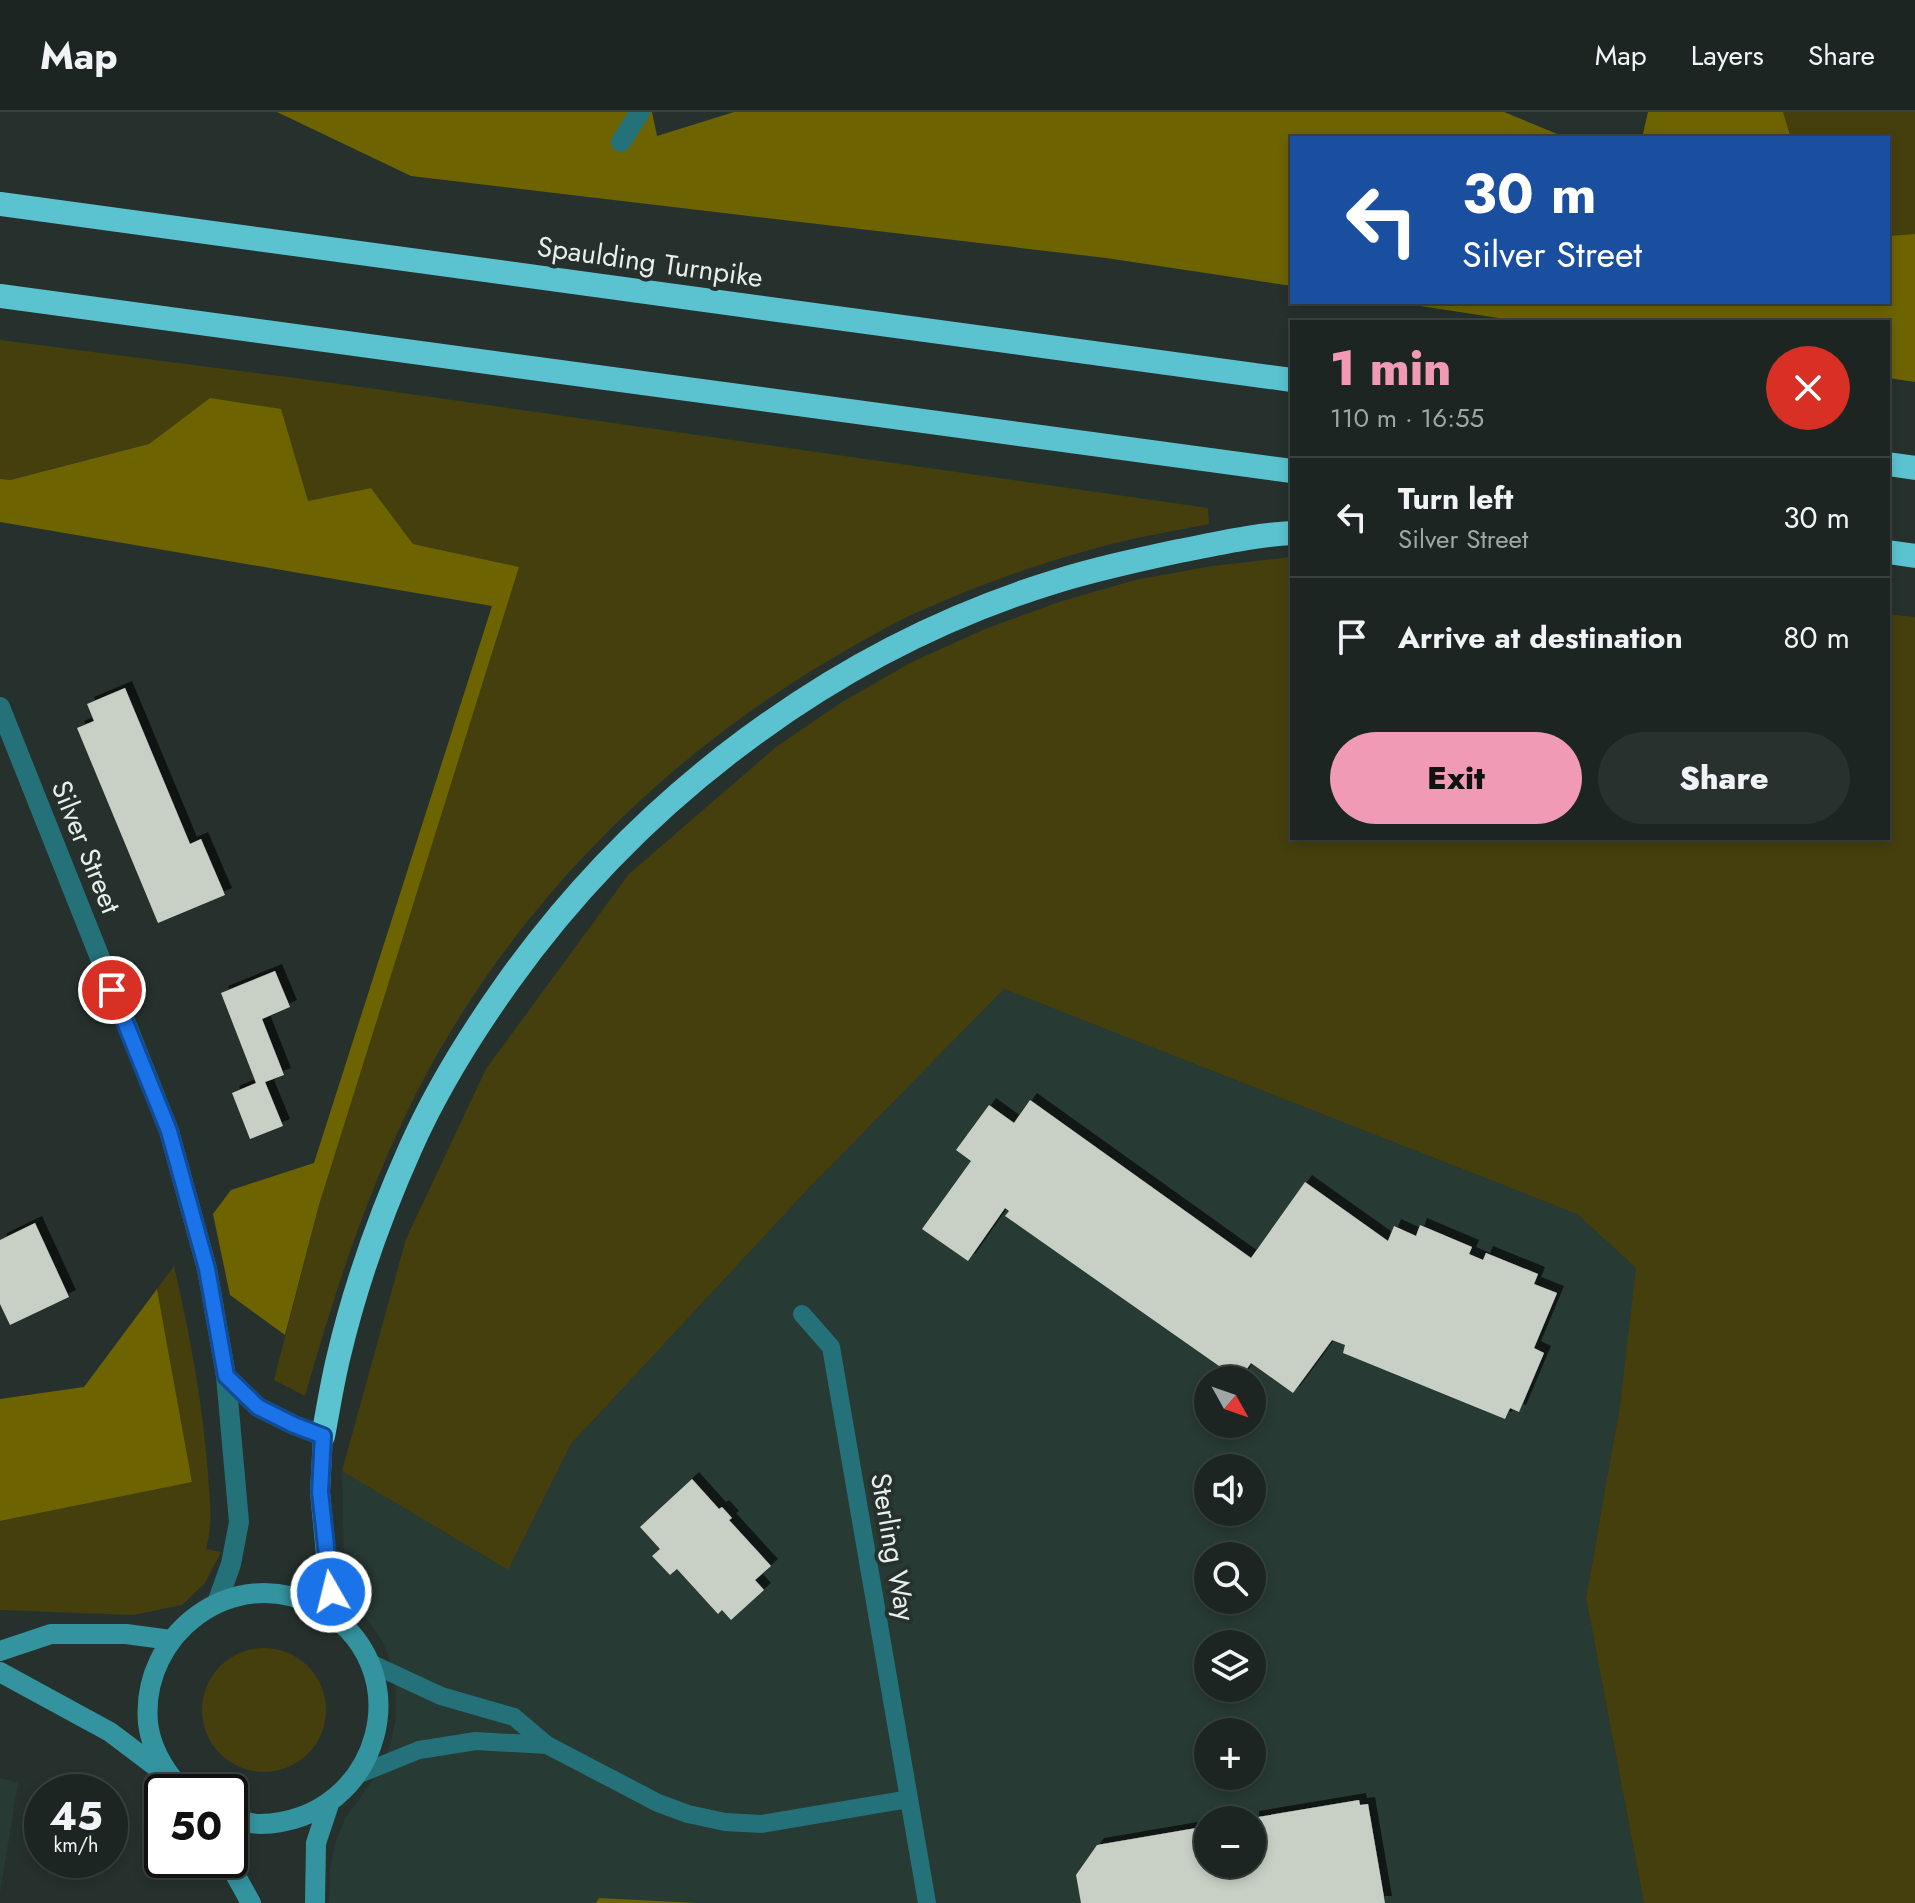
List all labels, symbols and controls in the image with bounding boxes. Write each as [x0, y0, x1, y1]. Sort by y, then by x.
text: Map [40, 28, 118, 83]
text: Map [1595, 35, 1647, 76]
text: Layers [1691, 35, 1764, 76]
text: Share [1808, 35, 1875, 76]
text: 30 m [1462, 153, 1597, 234]
icon: left [1330, 168, 1434, 272]
street label: Spaulding Turnpike [534, 226, 766, 298]
text: Silver Street [1462, 228, 1642, 280]
text: 1 min [1330, 334, 1451, 403]
button: close [1766, 346, 1850, 430]
text: 110 m · 16:55 [1330, 399, 1484, 437]
text: Turn left [1398, 477, 1513, 520]
icon: left [1330, 495, 1374, 539]
text: 30 m [1783, 496, 1850, 539]
text: Silver Street [1398, 520, 1528, 558]
icon: arrive [1330, 615, 1374, 659]
text: Arrive at destination [1398, 616, 1683, 659]
text: 80 m [1783, 616, 1850, 659]
button: Exit [1330, 732, 1582, 824]
button: Share [1598, 732, 1850, 824]
street label: Silver Street [41, 774, 131, 920]
pin [78, 956, 146, 1024]
icon: arrive [90, 968, 134, 1012]
north arrow [1194, 1366, 1266, 1438]
map controls [1194, 1366, 1266, 1878]
button: sound [1194, 1454, 1266, 1526]
street label: Sterling Way [860, 1470, 926, 1625]
button: search [1194, 1542, 1266, 1614]
position arrow [289, 1550, 373, 1634]
button: layers [1194, 1630, 1266, 1702]
button: + [1194, 1718, 1266, 1790]
speed limit sign: 50 [144, 1774, 248, 1878]
text: 45 [49, 1787, 103, 1845]
button: − [1194, 1806, 1266, 1878]
text: km/h [53, 1831, 99, 1860]

